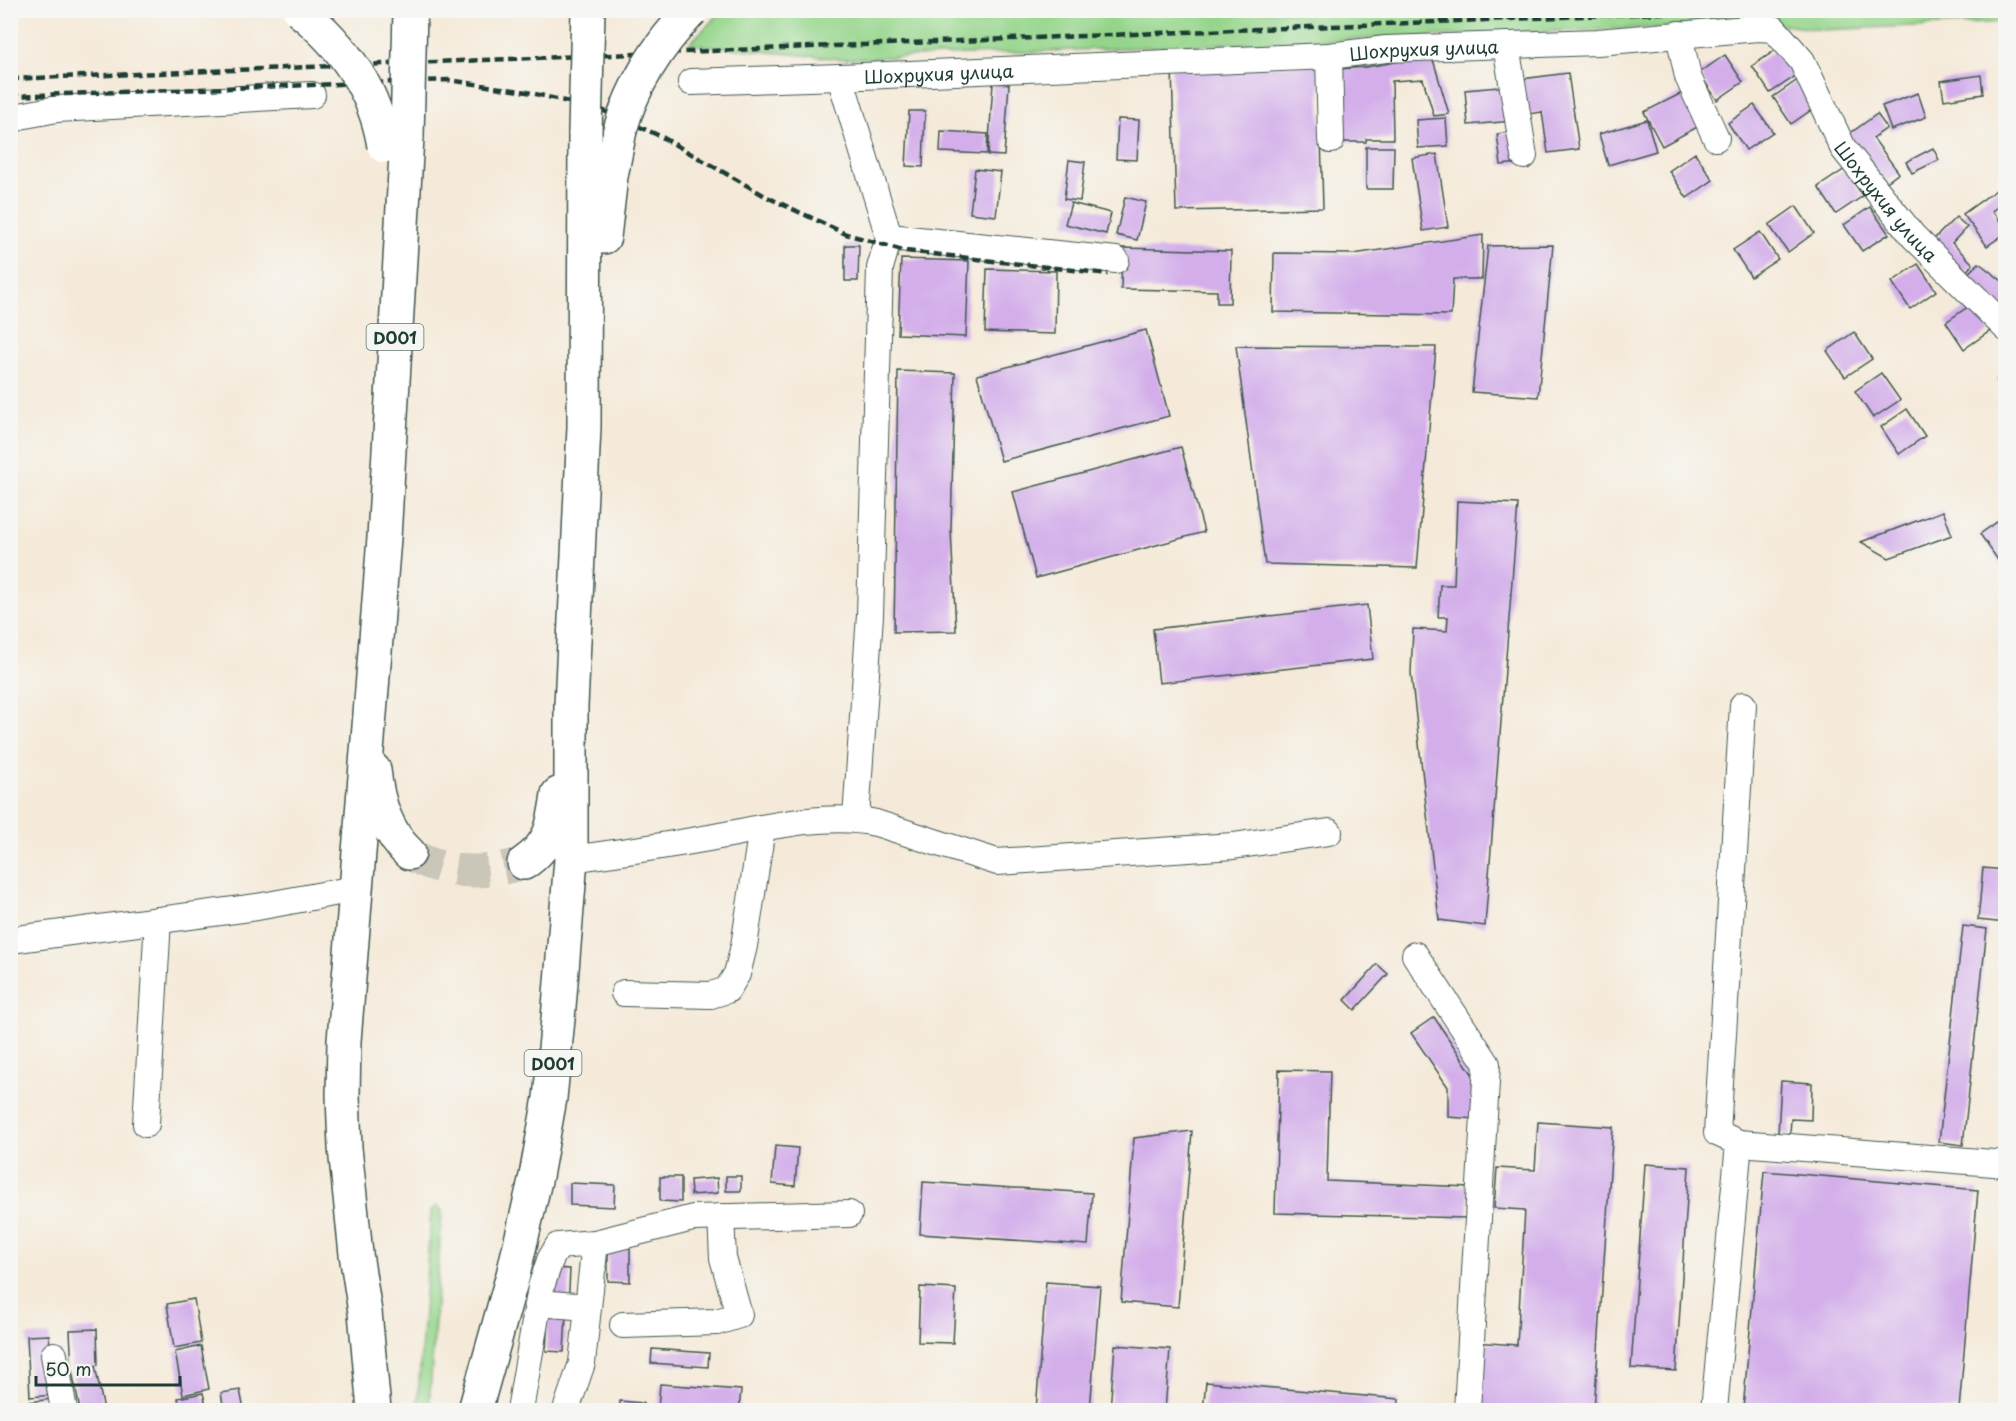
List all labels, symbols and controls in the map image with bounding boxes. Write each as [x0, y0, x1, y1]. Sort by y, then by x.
street label: Шохрухия улица [1348, 32, 1500, 67]
street label: Шохрухия улица [864, 56, 1015, 89]
street label: Шохрухия улица [1829, 135, 1945, 268]
road number: D001 [366, 324, 424, 350]
road number: D001 [524, 1050, 582, 1076]
scale bar [36, 1349, 180, 1387]
text: 50 m [45, 1355, 92, 1382]

